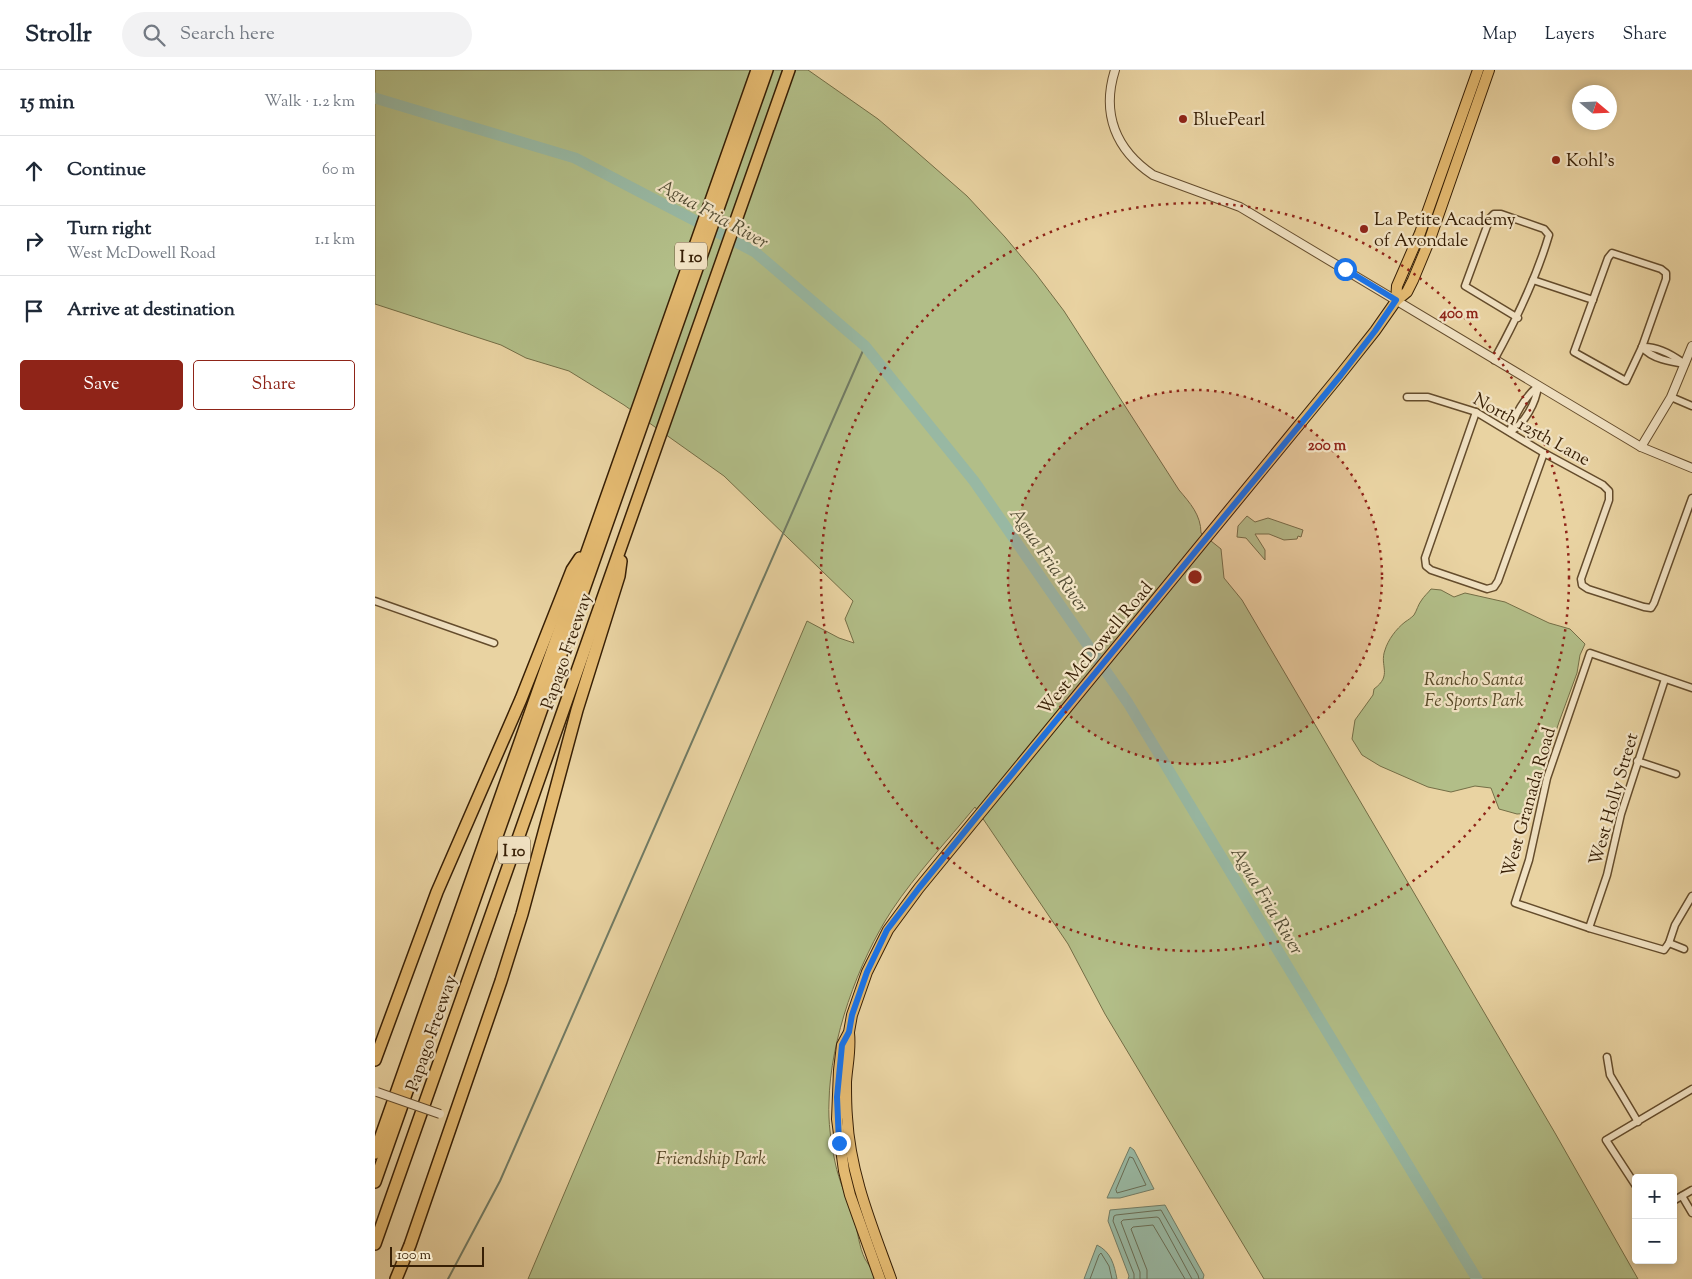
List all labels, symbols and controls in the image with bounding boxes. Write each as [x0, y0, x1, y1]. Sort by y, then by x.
search box [122, 12, 472, 57]
text: Strollr [25, 18, 92, 52]
icon: search [140, 21, 168, 49]
text: Search here [180, 21, 275, 48]
text: Map [1482, 22, 1517, 48]
text: Layers [1545, 22, 1595, 48]
text: Share [1623, 22, 1667, 48]
north arrow [1572, 85, 1617, 130]
text: 15 min [20, 88, 75, 118]
text: Walk · 1.2 km [264, 91, 355, 114]
place label: BluePearl [1193, 108, 1265, 134]
marker: BluePearl [1177, 113, 1189, 125]
place label: Kohl's [1566, 149, 1615, 175]
marker: Kohl's [1550, 154, 1562, 166]
icon: ahead [20, 157, 48, 185]
text: Continue [67, 157, 146, 184]
text: 60 m [322, 159, 355, 182]
water label: Agua Fria River [653, 174, 773, 257]
place label: La Petite Academy of Avondale [1374, 208, 1516, 255]
text: Turn right [67, 216, 151, 243]
marker: La Petite Academy of Avondale [1358, 223, 1370, 235]
icon: right [20, 227, 48, 255]
text: 1.1 km [315, 229, 355, 252]
road number: I 10 [675, 242, 707, 270]
text: West McDowell Road [67, 243, 216, 266]
route start [1334, 258, 1357, 281]
icon: arrive [20, 297, 48, 325]
text: Arrive at destination [67, 297, 235, 324]
text: 400 m [1439, 304, 1479, 325]
button: Save [20, 360, 183, 410]
button: Share [193, 360, 355, 410]
street label: North 125th Lane [1468, 388, 1594, 474]
text: 200 m [1308, 436, 1347, 457]
water label: Agua Fria River [1002, 503, 1094, 619]
centre of rings [1186, 568, 1204, 586]
street label: West McDowell Road [1033, 577, 1160, 722]
street label: Papago Freeway [536, 590, 600, 713]
park label: Rancho Santa Fe Sports Park [1424, 668, 1524, 715]
street label: West Granada Road [1496, 725, 1564, 881]
street label: West Holly Street [1584, 730, 1646, 869]
road number: I 10 [498, 836, 530, 864]
water label: Agua Fria River [1223, 842, 1309, 961]
street label: Papago Freeway [401, 972, 465, 1095]
route end [828, 1132, 851, 1155]
park label: Friendship Park [656, 1147, 766, 1173]
map controls [1632, 1174, 1677, 1264]
button: + [1632, 1174, 1677, 1219]
button: − [1632, 1219, 1677, 1264]
scale bar [390, 1244, 484, 1267]
text: 100 m [397, 1246, 431, 1266]

